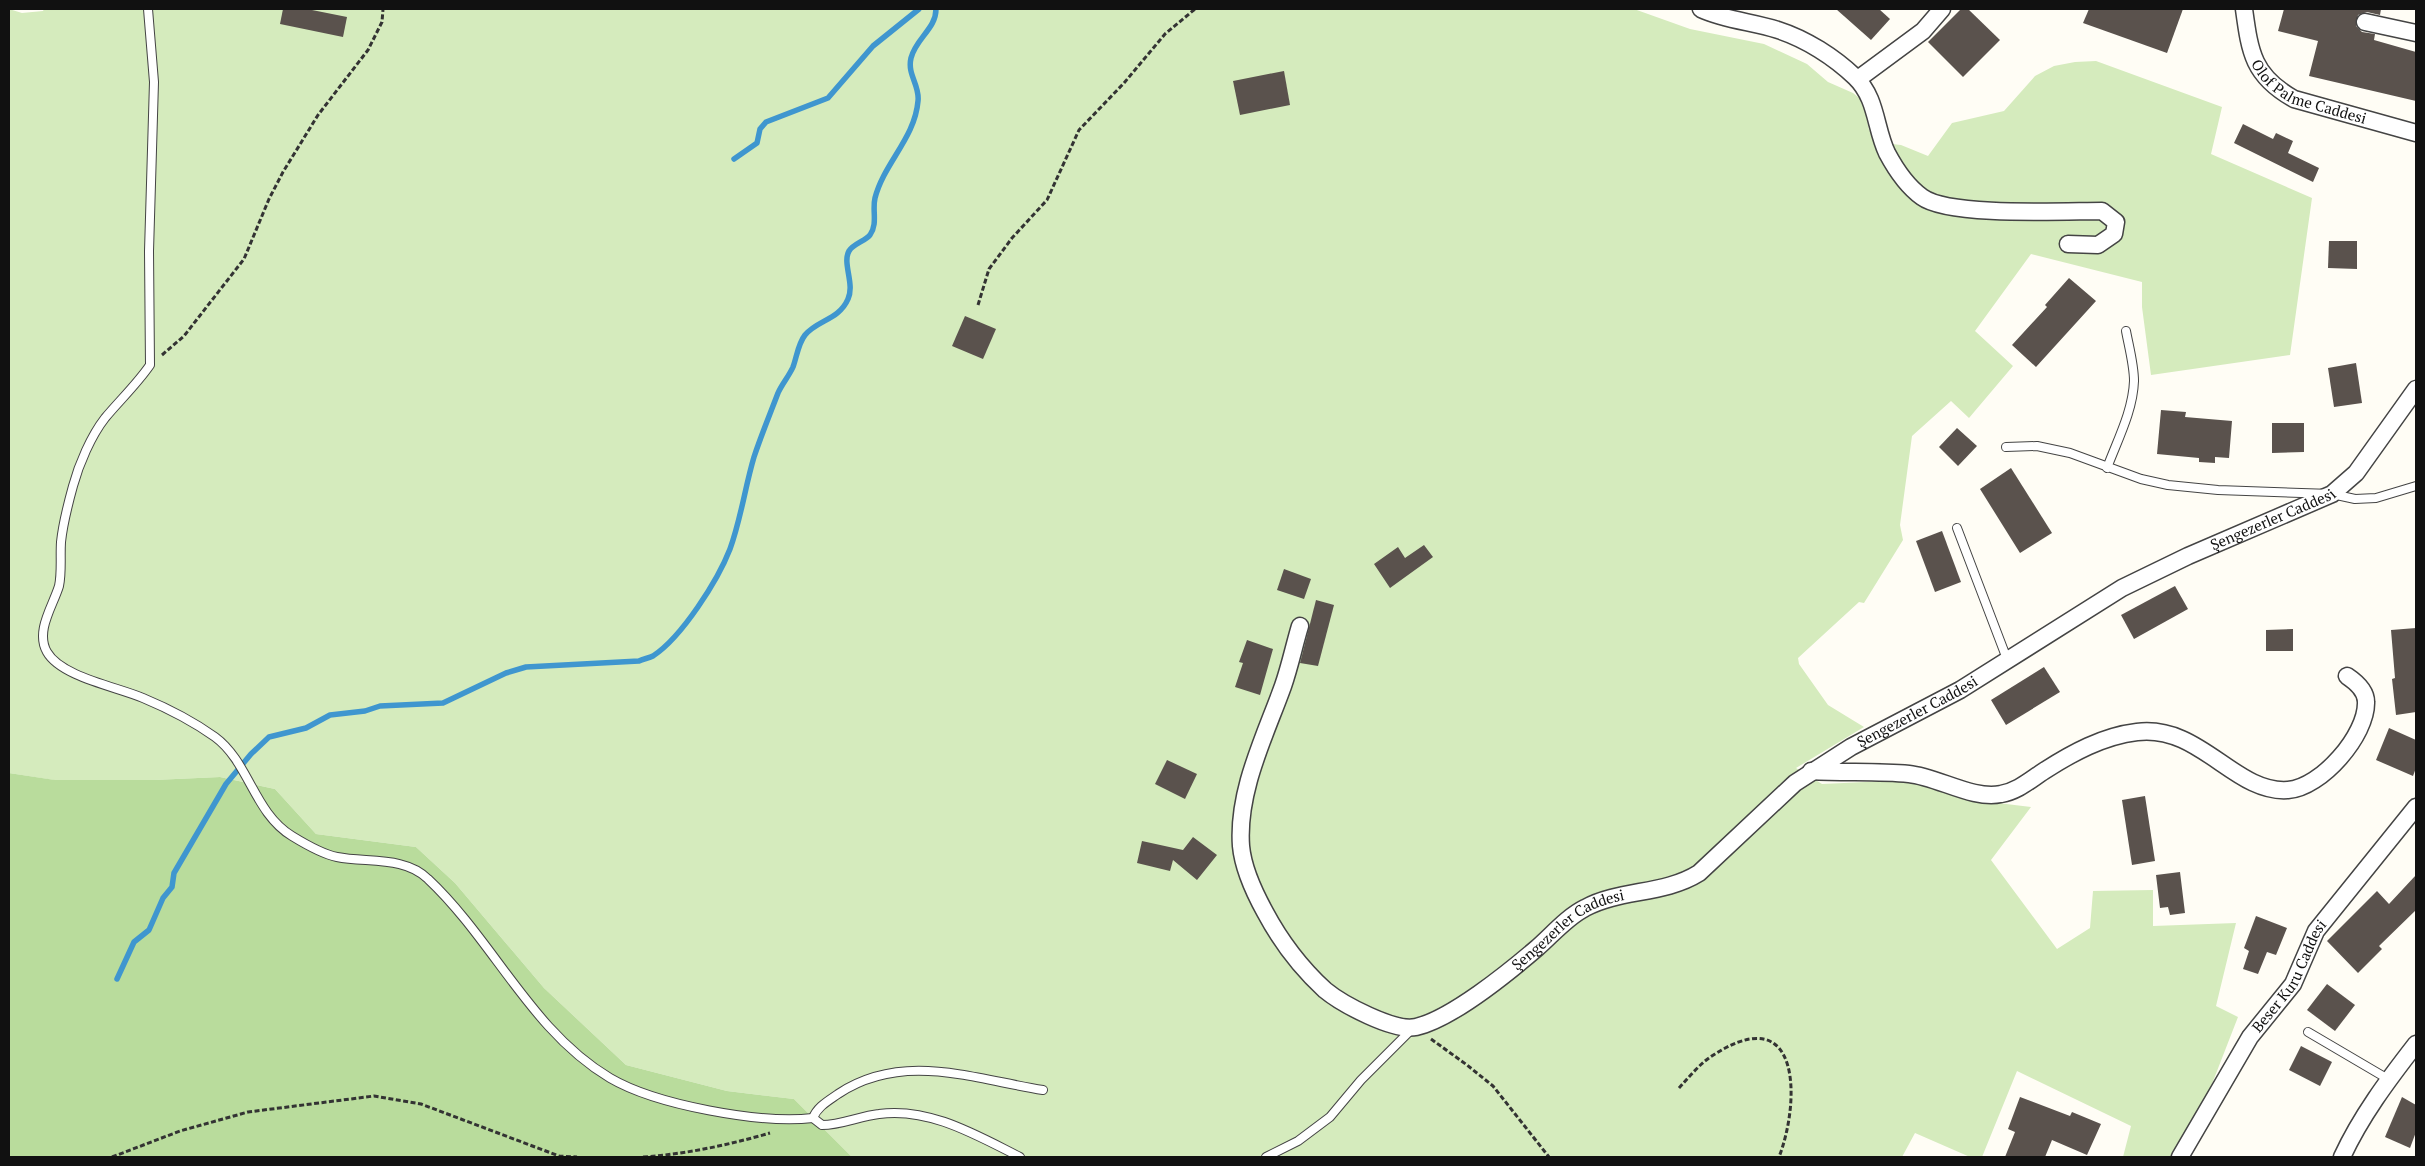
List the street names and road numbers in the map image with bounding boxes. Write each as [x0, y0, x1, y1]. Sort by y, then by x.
street label: Olof Palme Caddesi [2247, 55, 2369, 128]
street label: Şengezerler Caddesi [2207, 484, 2340, 554]
street label: Şengezerler Caddesi [1853, 670, 1981, 751]
street label: Şengezerler Caddesi [1507, 884, 1626, 974]
street label: Beser Kuru Caddesi [2247, 915, 2330, 1036]

